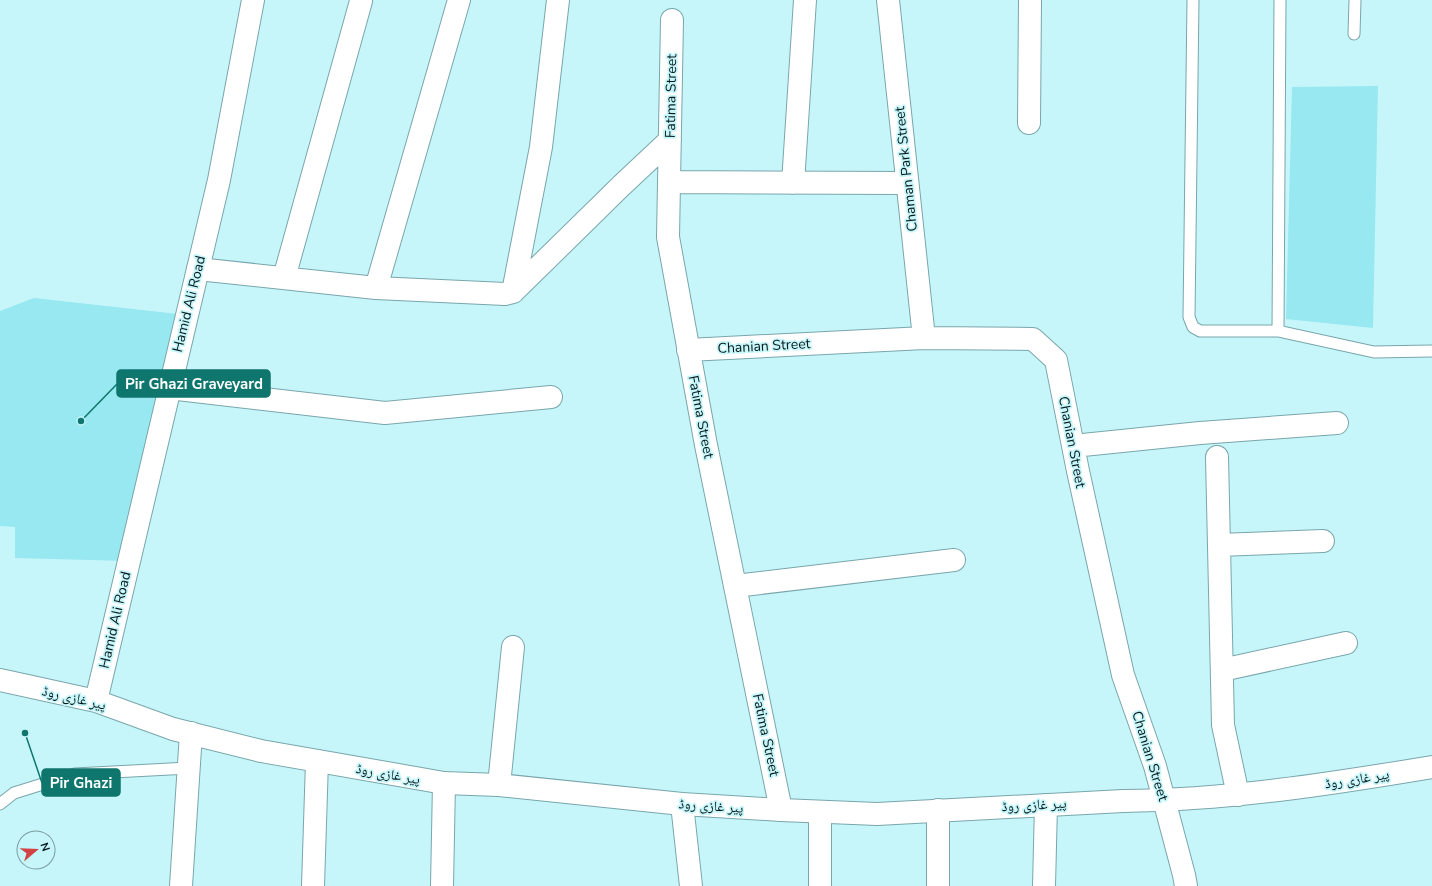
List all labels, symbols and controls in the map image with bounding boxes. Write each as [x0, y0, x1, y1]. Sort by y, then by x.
street label: Fatima Street [661, 54, 681, 138]
street label: Chaman Park Street [890, 106, 922, 232]
street label: Hamid Ali Road [168, 254, 210, 354]
street label: Chanian Street [717, 334, 811, 358]
callout: Pir Ghazi Graveyard [117, 370, 270, 397]
text: Pir Ghazi Graveyard [125, 374, 263, 394]
street label: Fatima Street [684, 374, 718, 460]
street label: Chanian Street [1054, 394, 1090, 490]
street label: Hamid Ali Road [95, 570, 135, 670]
street label: پیر غازی روڈ [40, 681, 108, 715]
street label: Fatima Street [748, 692, 784, 778]
street label: Chanian Street [1127, 709, 1173, 803]
street label: پیر غازی روڈ [354, 759, 422, 789]
street label: پیر غازی روڈ [1323, 764, 1391, 793]
callout: Pir Ghazi [42, 769, 120, 796]
text: Pir Ghazi [50, 773, 112, 793]
street label: پیر غازی روڈ [678, 794, 744, 818]
street label: پیر غازی روڈ [1001, 794, 1067, 816]
north arrow [16, 830, 56, 870]
text: N [37, 841, 53, 853]

